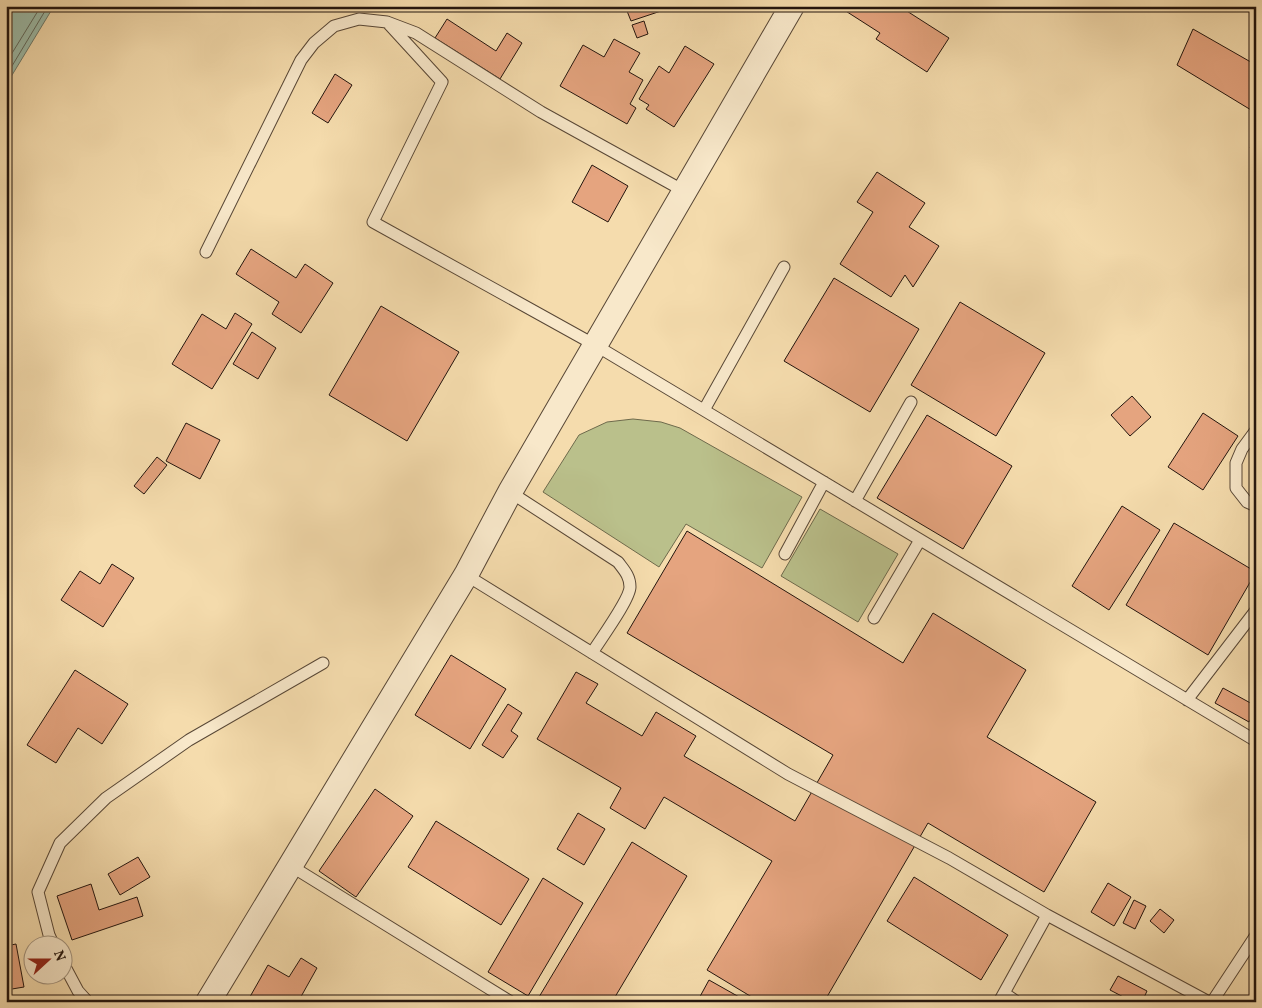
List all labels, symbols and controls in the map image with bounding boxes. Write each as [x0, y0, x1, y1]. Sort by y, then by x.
north arrow [22, 936, 72, 986]
text: N [48, 948, 69, 964]

